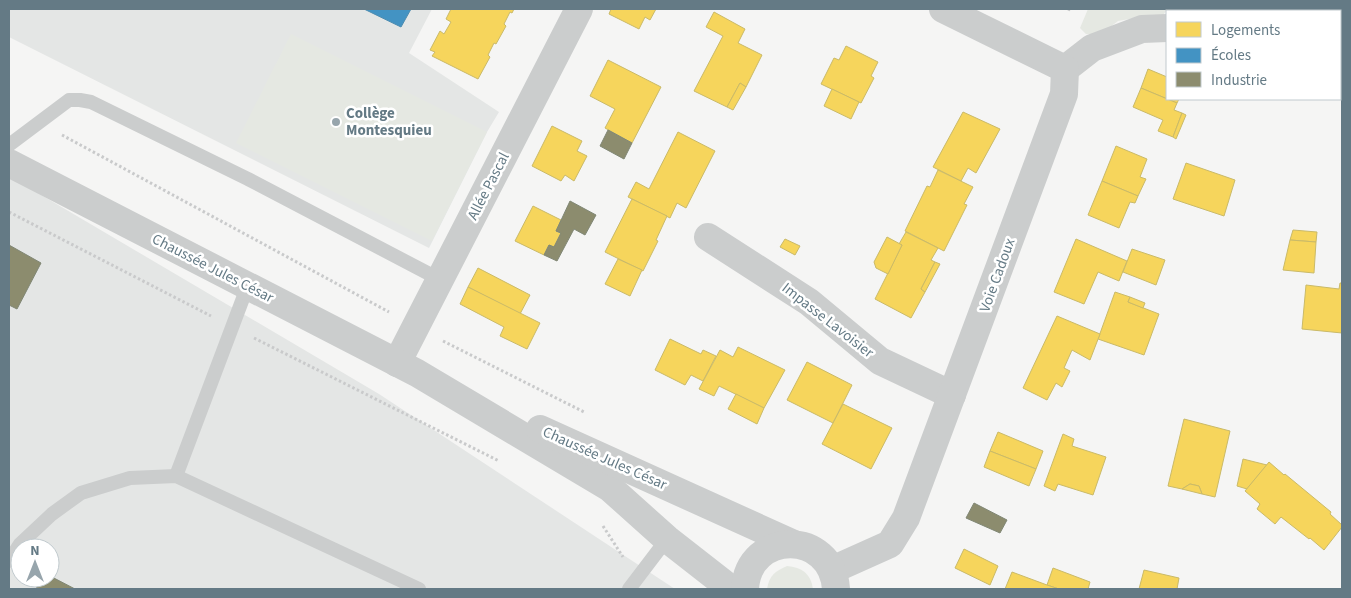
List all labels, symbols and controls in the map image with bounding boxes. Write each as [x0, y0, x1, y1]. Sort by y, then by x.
legend [1166, 10, 1341, 100]
text: Logements [1211, 20, 1280, 41]
text: Écoles [1211, 45, 1251, 66]
text: Industrie [1211, 70, 1267, 91]
place label: Collège Montesquieu [346, 103, 432, 141]
marker: Collège Montesquieu [330, 116, 342, 128]
street label: Allée Pascal [462, 149, 515, 224]
street label: Chaussée Jules César [148, 229, 278, 309]
street label: Voie Cadoux [974, 235, 1021, 315]
street label: Impasse Lavoisier [777, 278, 879, 363]
street label: Chaussée Jules César [539, 422, 671, 496]
north arrow [10, 538, 60, 588]
text: N [30, 541, 40, 561]

